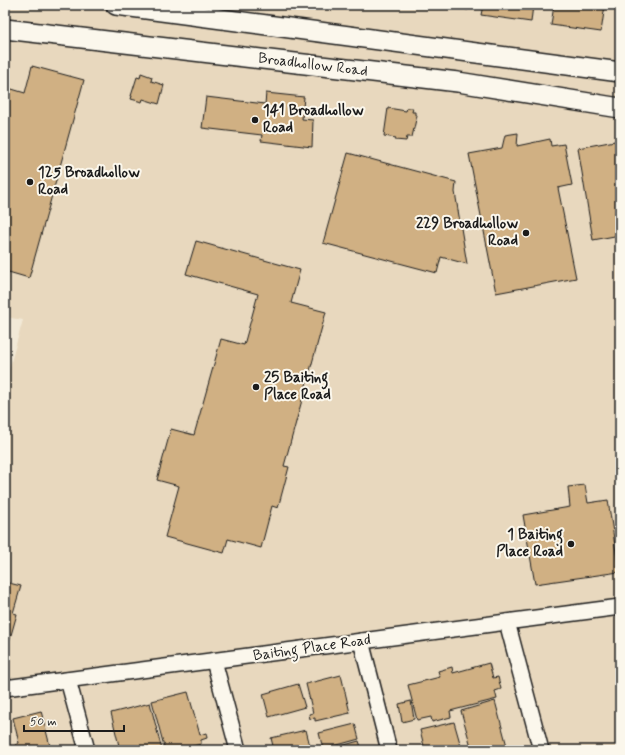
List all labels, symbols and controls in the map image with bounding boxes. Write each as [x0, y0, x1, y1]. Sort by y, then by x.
street label: Broadhollow Road [257, 48, 369, 82]
place label: 141 Broadhollow Road [263, 101, 364, 138]
marker: 141 Broadhollow Road [250, 115, 260, 125]
place label: 125 Broadhollow Road [38, 163, 140, 200]
marker: 125 Broadhollow Road [25, 177, 35, 187]
place label: 229 Broadhollow Road [416, 214, 518, 251]
marker: 229 Broadhollow Road [521, 228, 531, 238]
place label: 25 Baiting Place Road [264, 368, 331, 405]
marker: 25 Baiting Place Road [251, 382, 261, 392]
place label: 1 Baiting Place Road [496, 525, 563, 562]
marker: 1 Baiting Place Road [566, 539, 576, 549]
street label: Baiting Place Road [252, 630, 372, 667]
scale bar [24, 707, 124, 733]
text: 50 m [30, 714, 57, 730]

